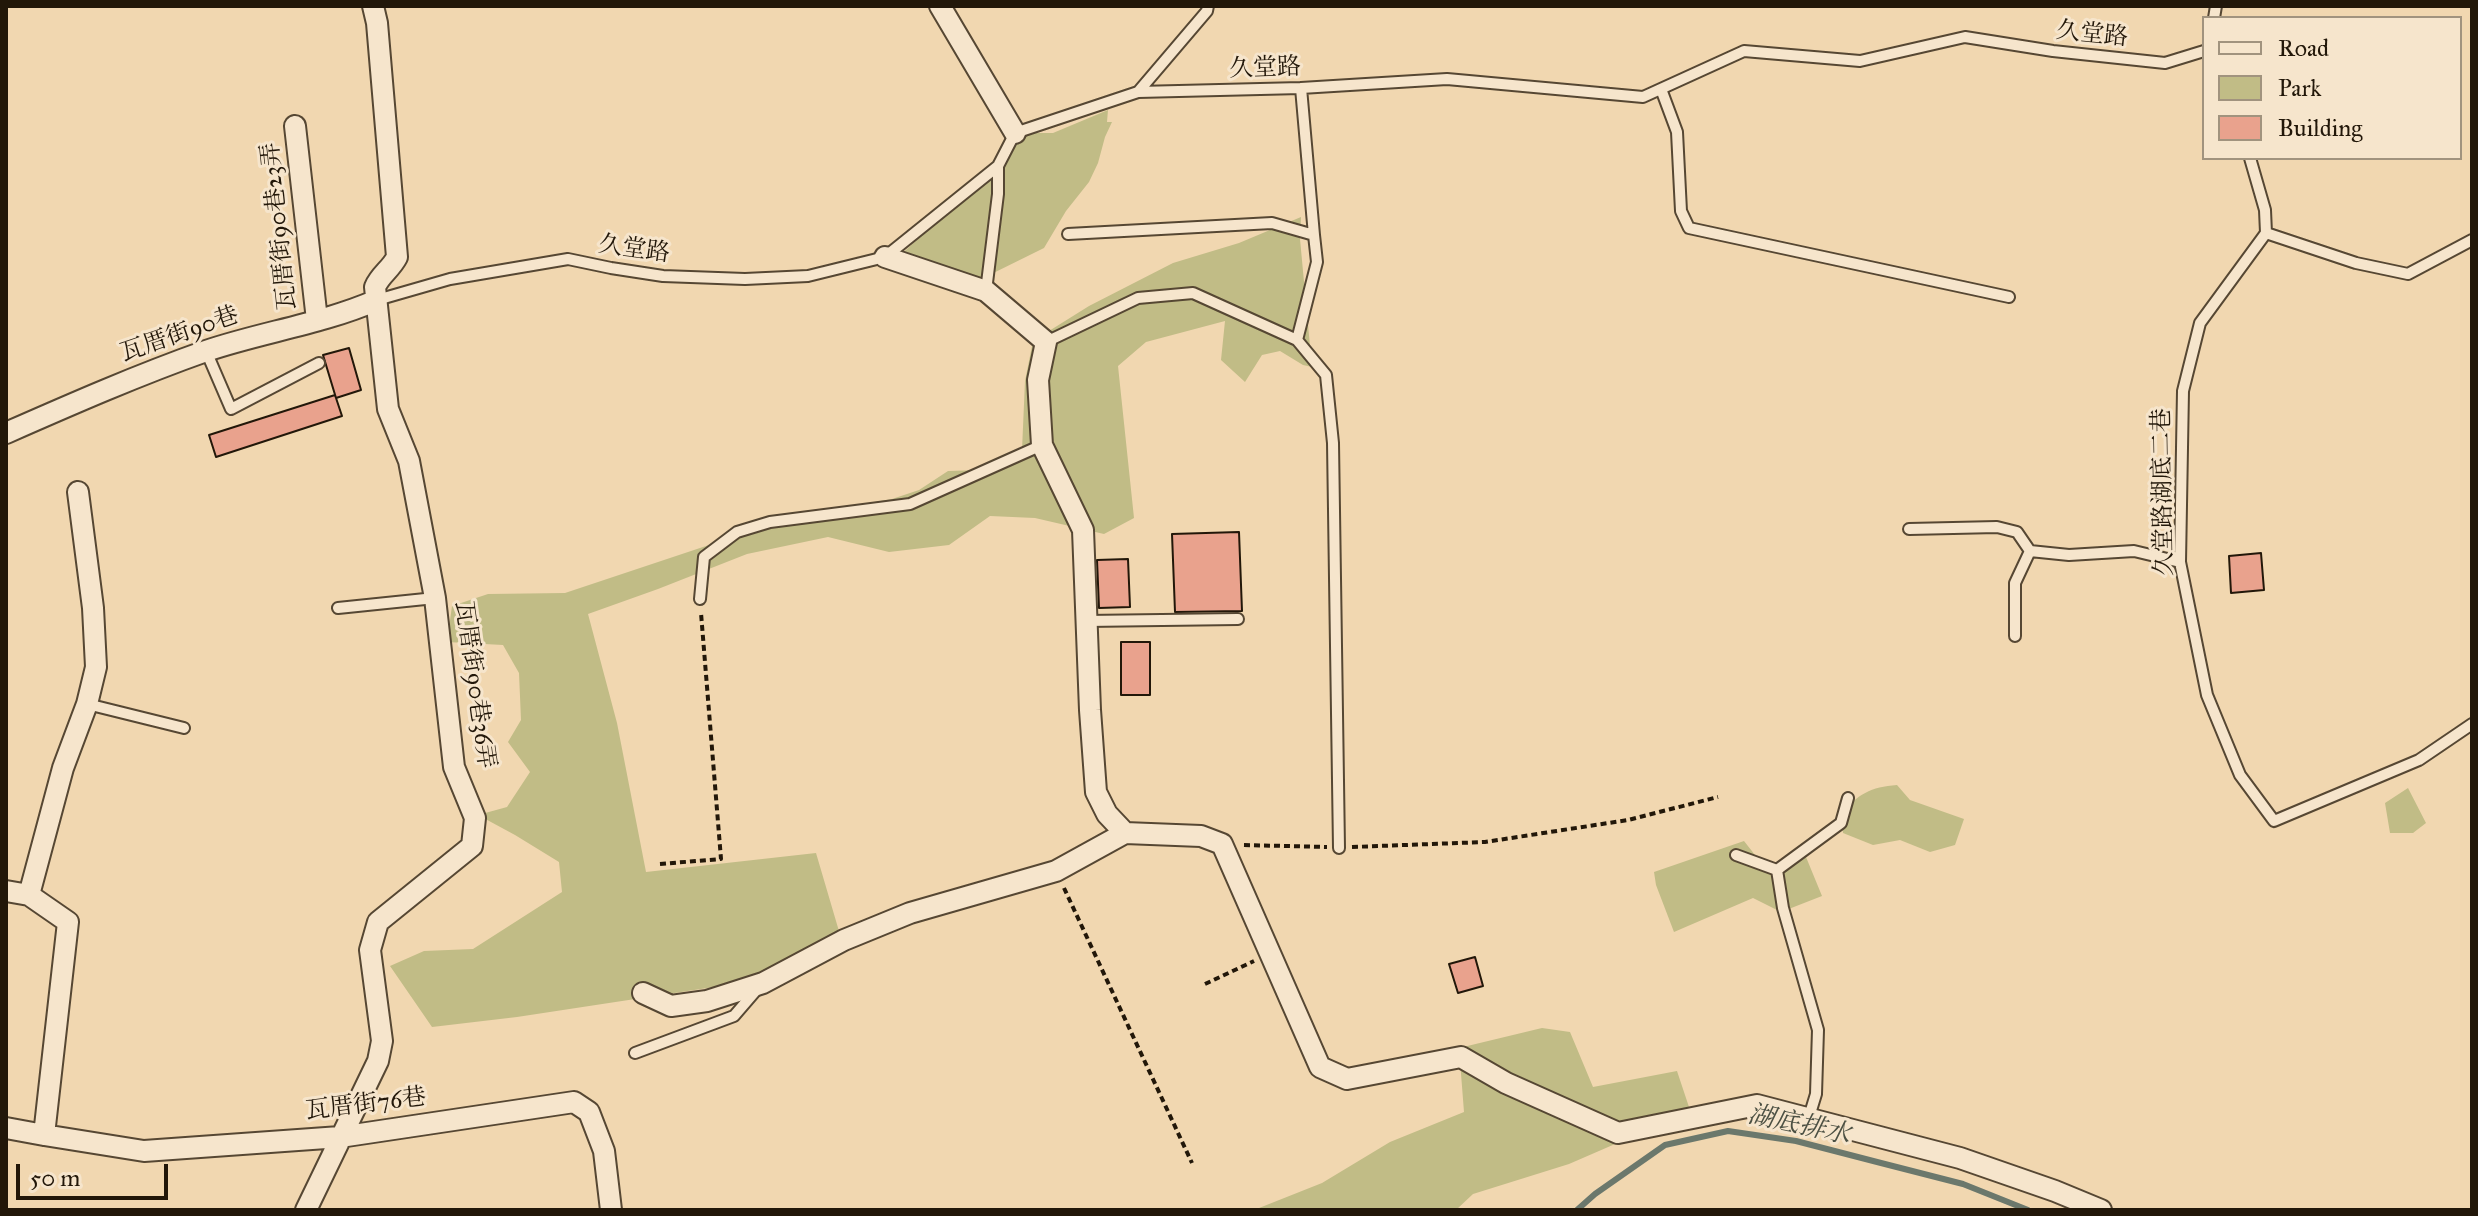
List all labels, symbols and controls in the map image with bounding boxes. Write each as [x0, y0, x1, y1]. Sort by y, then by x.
legend [2202, 16, 2462, 160]
street label: 久堂路 [2055, 17, 2129, 53]
text: Road [2278, 33, 2329, 63]
street label: 久堂路 [1229, 53, 1301, 85]
text: Park [2278, 73, 2321, 103]
text: Building [2278, 113, 2363, 143]
street label: 瓦厝街90巷23弄 [257, 141, 303, 311]
street label: 久堂路 [596, 231, 672, 269]
street label: 瓦厝街90巷 [117, 301, 243, 369]
street label: 久堂路湖底二巷 [2148, 408, 2180, 576]
street label: 瓦厝街90巷36弄 [448, 599, 500, 771]
street label: 瓦厝街76巷 [304, 1083, 428, 1127]
water label: 湖底排水 [1745, 1100, 1853, 1152]
scale bar [20, 1148, 172, 1198]
text: 50 m [30, 1163, 80, 1193]

